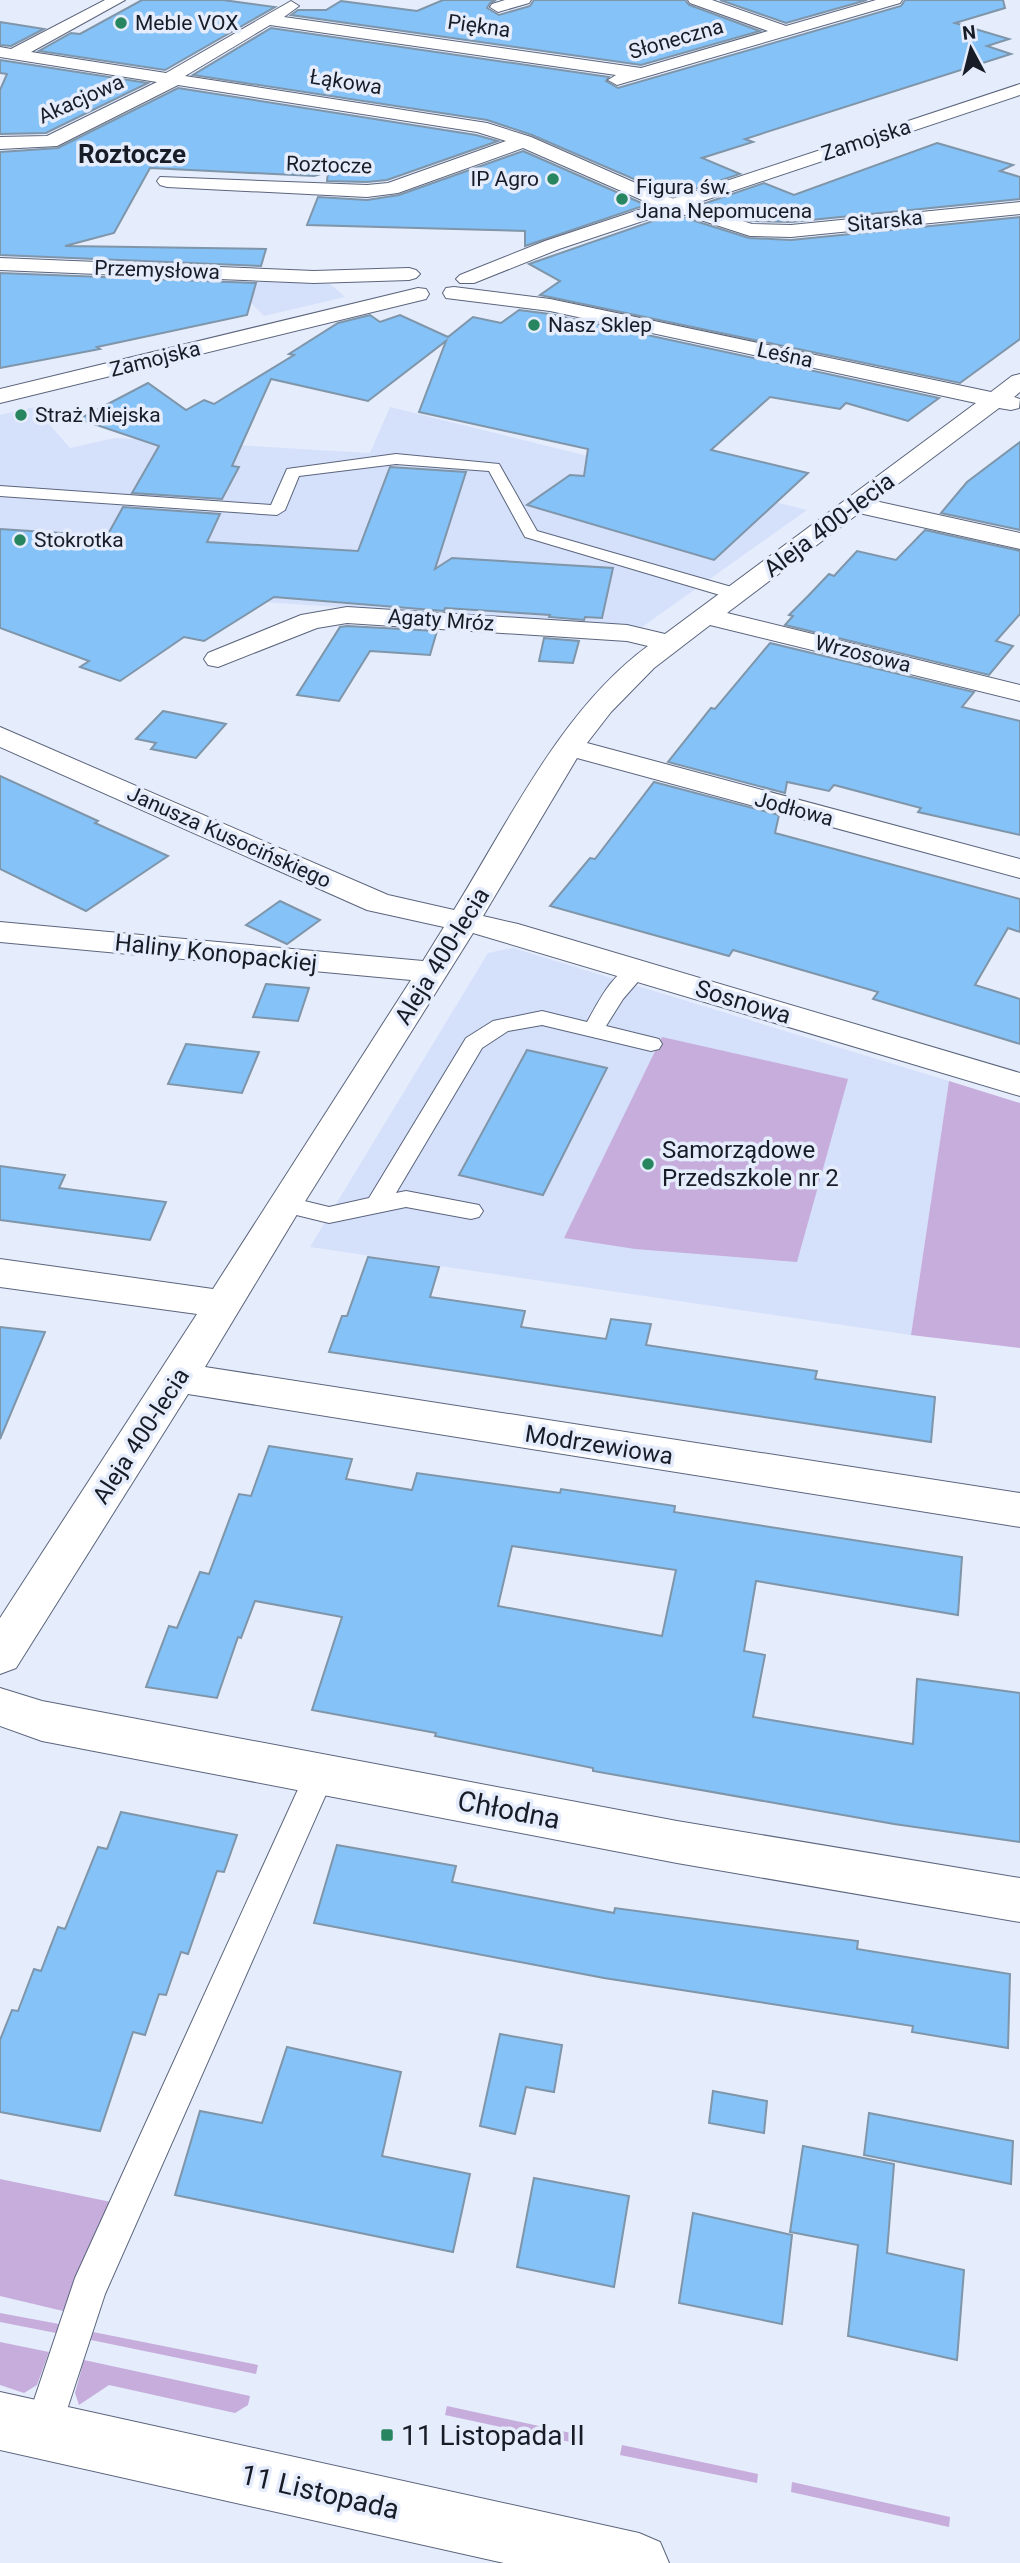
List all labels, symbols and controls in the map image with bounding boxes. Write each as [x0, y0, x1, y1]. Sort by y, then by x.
street label: Piękna [446, 10, 512, 42]
place label: Meble VOX [135, 11, 238, 35]
street label: Słoneczna [626, 14, 726, 64]
north arrow [936, 14, 1006, 84]
marker: Meble VOX [113, 15, 129, 31]
text: N [961, 20, 977, 45]
street label: Łąkowa [308, 64, 384, 100]
street label: Akacjowa [35, 70, 127, 128]
street label: Zamojska [818, 114, 914, 166]
district label: Roztocze [78, 139, 186, 169]
street label: Roztocze [286, 152, 372, 178]
place label: IP Agro [470, 167, 539, 191]
marker: IP Agro [545, 171, 561, 187]
place label: Figura św. Jana Nepomucena [636, 175, 812, 223]
marker: Figura św. Jana Nepomucena [614, 191, 630, 207]
street label: Sitarska [846, 205, 924, 237]
street label: Przemysłowa [94, 256, 220, 284]
place label: Nasz Sklep [548, 313, 652, 337]
marker: Nasz Sklep [526, 317, 542, 333]
street label: Zamojska [107, 336, 203, 382]
street label: Leśna [755, 337, 815, 373]
place label: Straż Miejska [35, 403, 161, 427]
marker: Straż Miejska [13, 407, 29, 423]
street label: Aleja 400-lecia [758, 467, 900, 583]
place label: Stokrotka [34, 528, 124, 552]
marker: Stokrotka [12, 532, 28, 548]
street label: Agaty Mróz [387, 604, 495, 636]
street label: Wrzosowa [813, 631, 913, 677]
street label: Janusza Kusocińskiego [123, 781, 335, 893]
street label: Jodłowa [752, 787, 836, 831]
street label: Aleja 400-lecia [389, 882, 495, 1030]
street label: Haliny Konopackiej [113, 928, 319, 978]
street label: Sosnowa [692, 974, 794, 1030]
place label: Samorządowe Przedszkole nr 2 [662, 1136, 839, 1192]
marker: Samorządowe Przedszkole nr 2 [640, 1156, 656, 1172]
street label: Aleja 400-lecia [87, 1363, 195, 1509]
street label: Modrzewiowa [523, 1419, 675, 1471]
street label: Chłodna [455, 1784, 563, 1836]
place label: 11 Listopada II [401, 2419, 585, 2452]
marker: 11 Listopada II [379, 2427, 395, 2443]
street label: 11 Listopada [238, 2458, 402, 2526]

